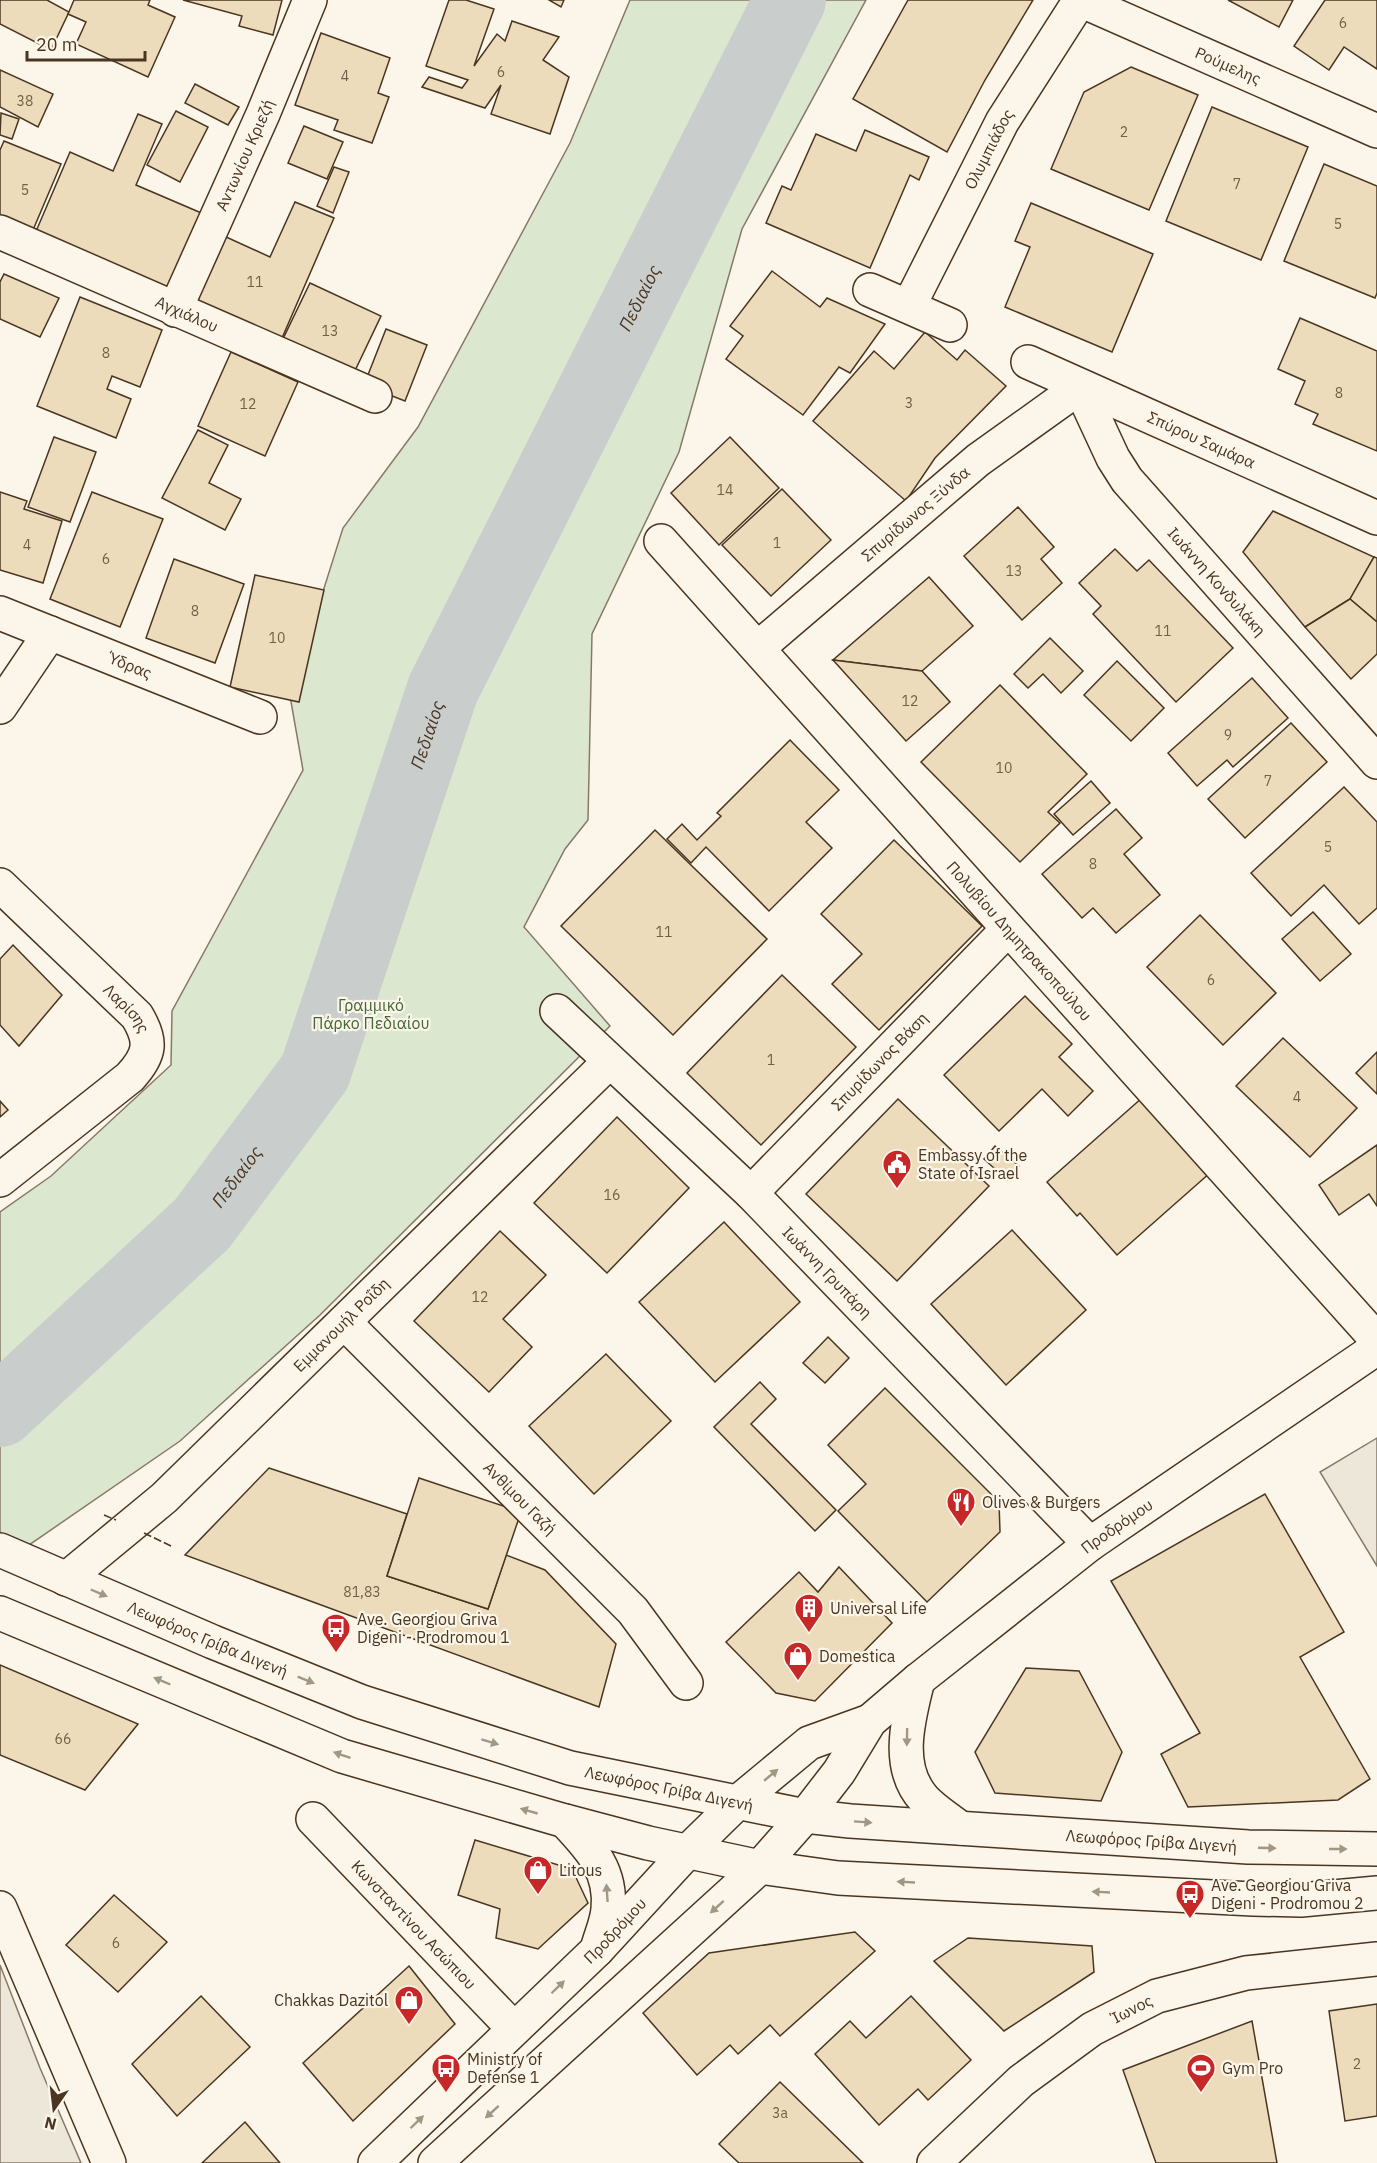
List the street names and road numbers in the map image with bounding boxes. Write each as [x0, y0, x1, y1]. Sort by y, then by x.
street label: Ρούμελης [1192, 42, 1265, 89]
street label: Αντωνίου Κριεζή [211, 96, 278, 214]
street label: Ολυμπιάδος [960, 105, 1018, 193]
street label: Αγχιάλου [152, 291, 222, 336]
street label: Σπύρου Σαμάρα [1144, 407, 1259, 472]
street label: Σπυρίδωνος Ξύνδα [857, 462, 974, 565]
street label: Ιωάννη Κονδυλάκη [1164, 523, 1270, 640]
street label: Ύδρας [104, 647, 155, 683]
street label: Πολυβίου Δημητρακοπούλου [942, 857, 1096, 1025]
street label: Λαρίσης [99, 979, 154, 1036]
street label: Σπυρίδωνος Βάση [827, 1008, 932, 1115]
street label: Ιωάννη Γρυπάρη [778, 1222, 877, 1322]
street label: Εμμανουήλ Ροΐδη [289, 1273, 393, 1376]
street label: Ανθίμου Γαζή [479, 1457, 561, 1539]
street label: Προδρόμου [1077, 1494, 1157, 1558]
street label: Λεωφόρος Γρίβα Διγενή [125, 1596, 291, 1681]
street label: Λεωφόρος Γρίβα Διγενή [583, 1761, 755, 1815]
street label: Λεωφόρος Γρίβα Διγενή [1065, 1825, 1238, 1856]
street label: Κωνσταντίνου Ασώπιου [347, 1856, 480, 1993]
street label: Προδρόμου [579, 1893, 650, 1968]
street label: Ίωνος [1107, 1990, 1156, 2028]

